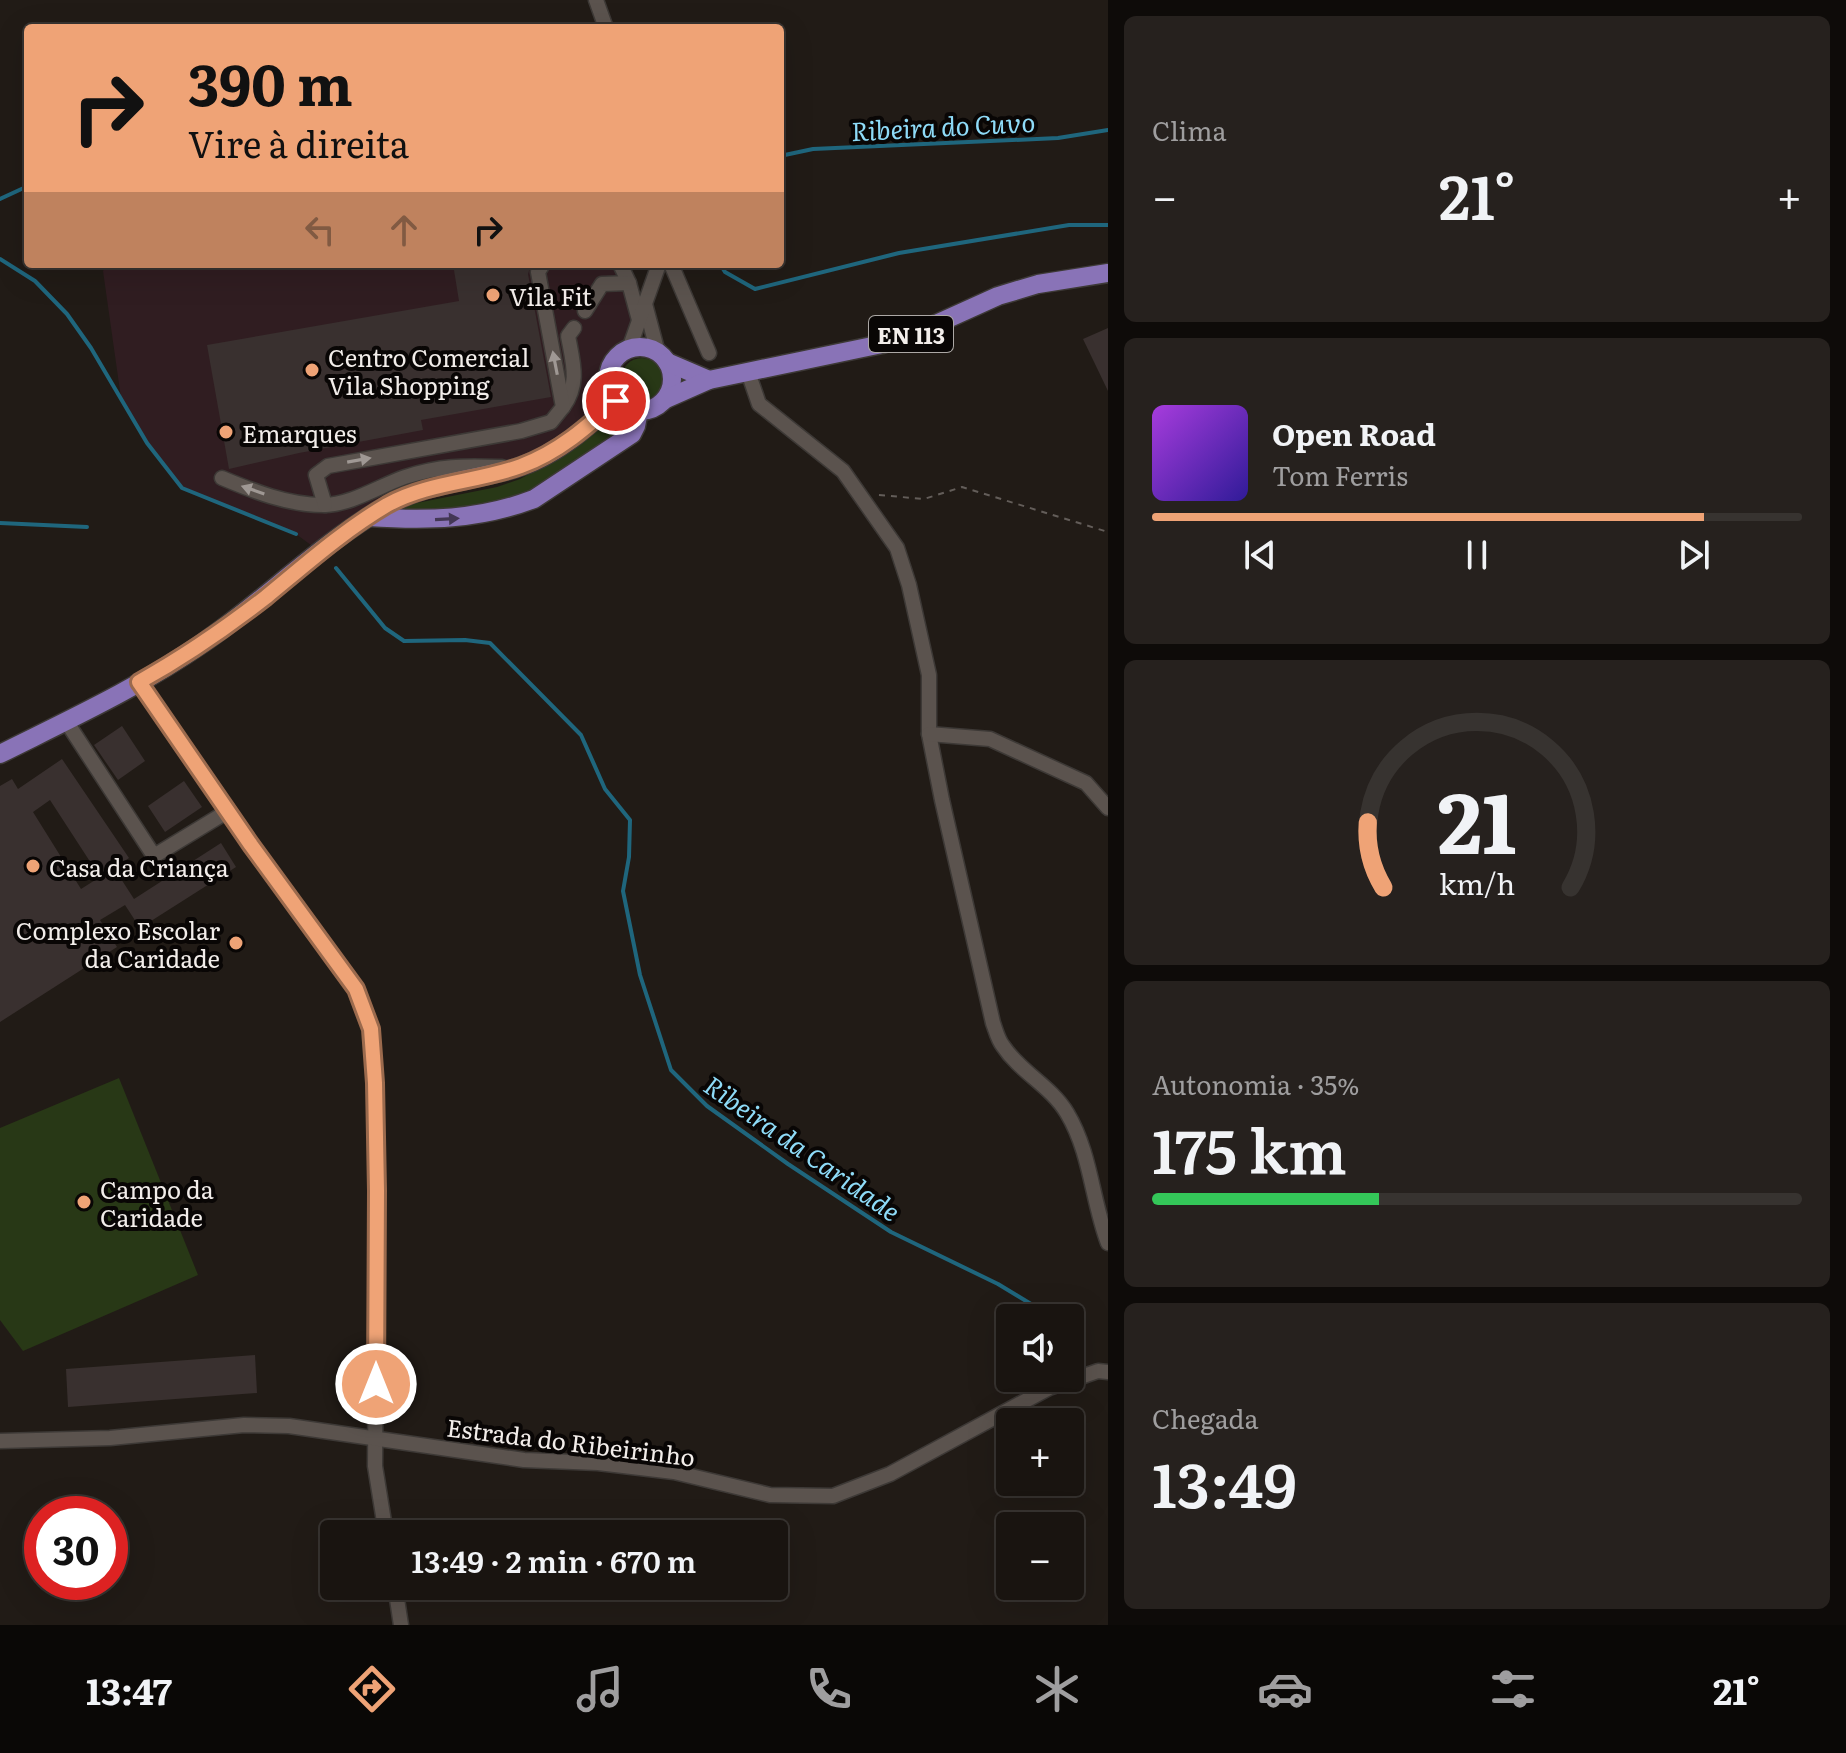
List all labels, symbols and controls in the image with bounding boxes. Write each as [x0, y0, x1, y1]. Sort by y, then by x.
text: 390 m [188, 40, 353, 123]
icon: right [56, 56, 160, 160]
water label: Ribeira do Cuvo [850, 101, 1036, 149]
text: Clima [1152, 110, 1227, 149]
text: Vire à direita [188, 116, 409, 169]
text: 21° [1439, 149, 1515, 238]
text: − [1152, 161, 1178, 227]
text: + [1776, 161, 1802, 227]
icon: left [298, 208, 342, 252]
icon: ahead [382, 208, 426, 252]
icon: right [466, 208, 510, 252]
place label: Vila Fit [509, 278, 592, 313]
marker: Vila Fit [484, 286, 502, 304]
road number: EN 113 [869, 316, 953, 352]
place label: Centro Comercial Vila Shopping [328, 339, 529, 402]
one-way arrow [548, 350, 561, 375]
marker: Centro Comercial Vila Shopping [303, 361, 321, 379]
pin [582, 367, 650, 435]
icon: arrive [594, 379, 638, 423]
text: Open Road [1272, 411, 1436, 455]
place label: Emarques [242, 415, 357, 450]
marker: Emarques [217, 423, 235, 441]
one-way arrow [347, 454, 372, 466]
text: Tom Ferris [1272, 455, 1408, 494]
one-way arrow [241, 484, 265, 496]
one-way arrow [435, 512, 460, 525]
icon: previous [1238, 533, 1282, 577]
icon: pause [1455, 533, 1499, 577]
icon: next [1672, 533, 1716, 577]
text: 21 [1437, 756, 1517, 880]
place label: Casa da Criança [49, 849, 229, 884]
marker: Casa da Criança [24, 857, 42, 875]
text: km/h [1439, 862, 1515, 905]
place label: Complexo Escolar da Caridade [16, 912, 221, 975]
marker: Complexo Escolar da Caridade [227, 934, 245, 952]
text: Autonomia · 35% [1152, 1064, 1359, 1103]
water label: Ribeira da Caridade [697, 1065, 909, 1229]
text: 175 km [1152, 1103, 1347, 1192]
place label: Campo da Caridade [100, 1171, 214, 1234]
marker: Campo da Caridade [75, 1193, 93, 1211]
map controls [996, 1304, 1084, 1600]
button: sound [996, 1304, 1084, 1392]
position arrow [334, 1342, 418, 1426]
text: Chegada [1152, 1398, 1259, 1437]
street label: Estrada do Ribeirinho [445, 1408, 697, 1474]
button: + [996, 1408, 1084, 1496]
text: 13:49 [1152, 1437, 1297, 1526]
speed limit sign: 30 [24, 1496, 128, 1600]
button: − [996, 1512, 1084, 1600]
text: 13:49 · 2 min · 670 m [412, 1538, 696, 1582]
icon: directions [344, 1661, 400, 1717]
icon: music [572, 1661, 628, 1717]
icon: phone [801, 1661, 857, 1717]
icon: climate [1029, 1661, 1085, 1717]
icon: car [1257, 1661, 1313, 1717]
icon: filters [1485, 1661, 1541, 1717]
text: 13:47 [86, 1663, 172, 1716]
text: 21° [1713, 1663, 1760, 1716]

